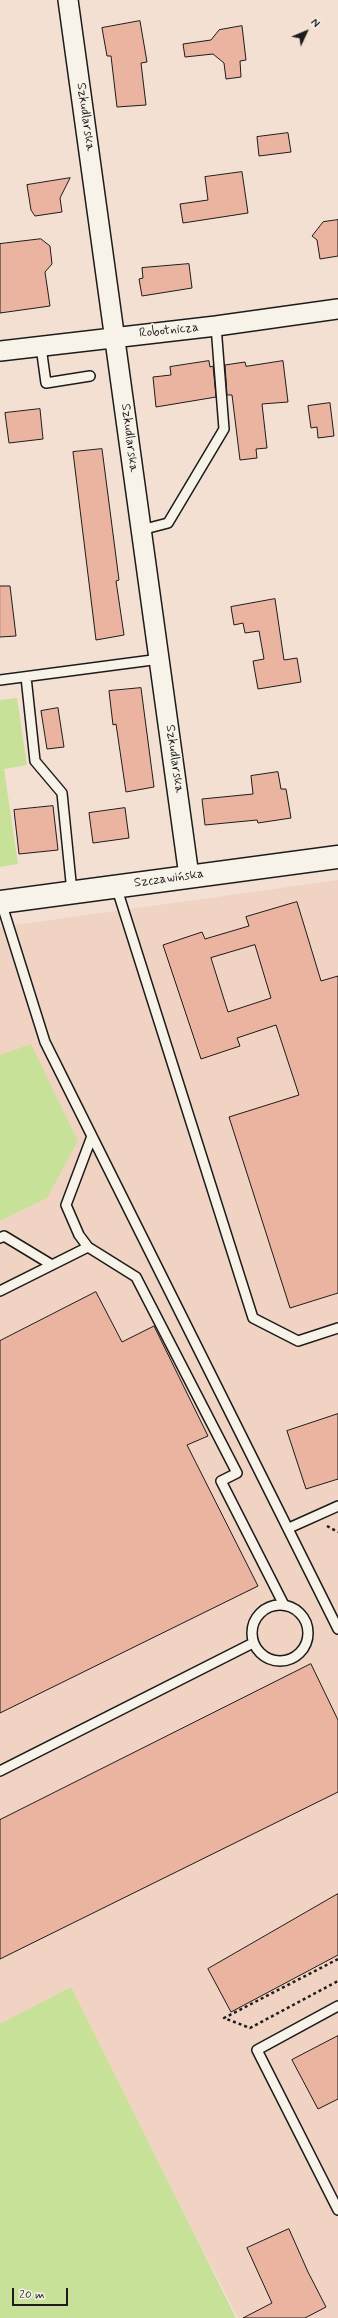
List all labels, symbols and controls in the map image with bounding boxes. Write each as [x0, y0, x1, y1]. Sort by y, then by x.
north arrow [286, 12, 326, 52]
text: N [307, 16, 322, 31]
street label: Szkudlarska [72, 82, 98, 152]
street label: Robotnicza [138, 320, 200, 342]
street label: Szkudlarska [117, 403, 141, 473]
street label: Szkudlarska [161, 724, 187, 794]
street label: Szczawińska [133, 866, 205, 892]
scale bar [14, 2280, 70, 2306]
text: 20 m [19, 2287, 45, 2303]

